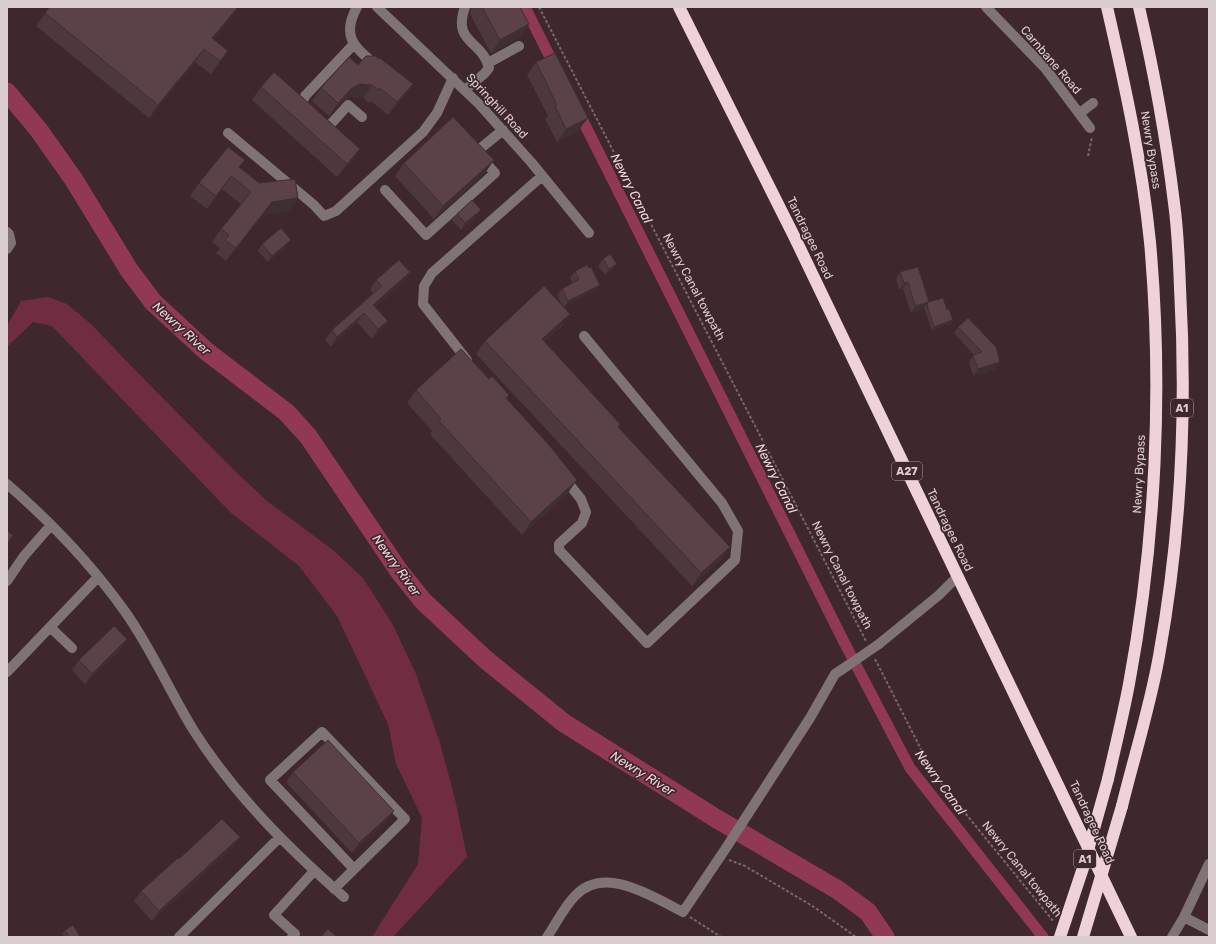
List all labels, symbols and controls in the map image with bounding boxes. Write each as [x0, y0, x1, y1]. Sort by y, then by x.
street label: Carnbane Road [1018, 23, 1084, 97]
street label: Springhill Road [463, 71, 531, 141]
street label: Newry Bypass [1138, 110, 1164, 190]
water label: Newry Canal [607, 151, 656, 226]
street label: Tandragee Road [784, 195, 836, 281]
street label: Newry Canal towpath [660, 231, 728, 343]
water label: Newry River [150, 299, 214, 359]
road number: A1 [1171, 399, 1193, 417]
street label: Newry Bypass [1130, 434, 1148, 514]
water label: Newry Canal [752, 441, 801, 516]
road number: A27 [892, 462, 922, 480]
street label: Tandragee Road [924, 487, 976, 573]
street label: Newry Canal towpath [809, 519, 875, 631]
water label: Newry River [369, 532, 425, 600]
water label: Newry Canal [912, 747, 970, 818]
water label: Newry River [608, 748, 678, 800]
street label: Tandragee Road [1067, 778, 1117, 866]
street label: Newry Canal towpath [979, 818, 1065, 920]
road number: A1 [1074, 850, 1096, 868]

